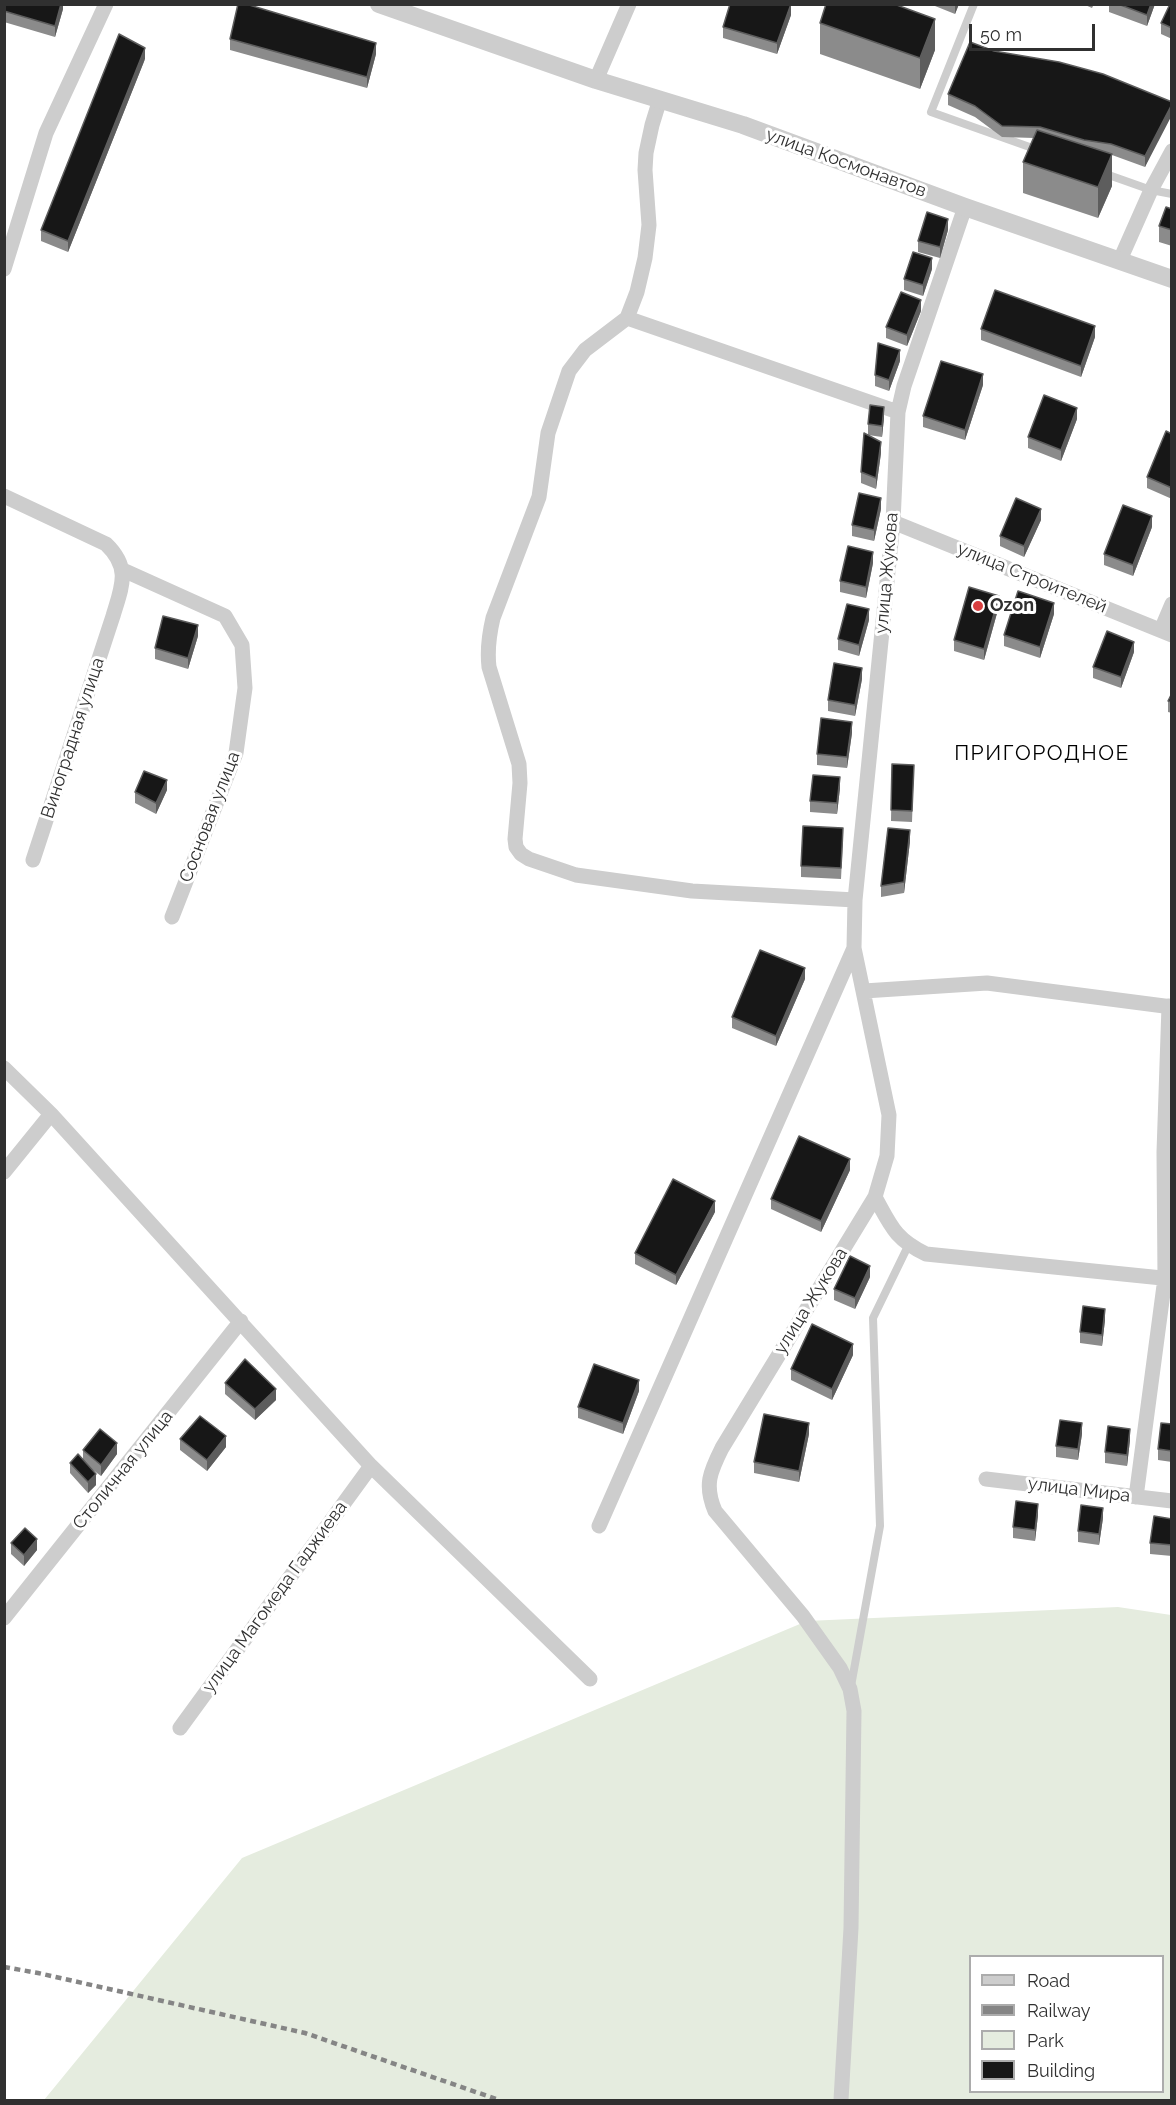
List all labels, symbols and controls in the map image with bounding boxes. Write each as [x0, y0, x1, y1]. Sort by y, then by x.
scale bar [972, 12, 1098, 50]
text: 50 m [980, 24, 1022, 45]
street label: улица Космонавтов [763, 124, 929, 202]
street label: улица Жукова [871, 512, 903, 634]
street label: улица Строителей [954, 538, 1110, 618]
place label: Ozon [990, 595, 1034, 617]
marker: Ozon [971, 599, 985, 613]
street label: Виноградная улица [37, 655, 109, 821]
district label: ПРИГОРОДНОЕ [954, 741, 1130, 767]
street label: Сосновая улица [175, 749, 245, 885]
street label: улица Жукова [770, 1244, 852, 1358]
street label: Столичная улица [68, 1406, 178, 1534]
street label: улица Мира [1027, 1473, 1131, 1507]
street label: улица Магомеда Гаджиева [198, 1497, 352, 1697]
legend [969, 1955, 1164, 2093]
text: Road [1027, 1970, 1070, 1991]
text: Railway [1027, 2000, 1091, 2021]
text: Park [1027, 2030, 1064, 2051]
text: Building [1027, 2060, 1095, 2081]

